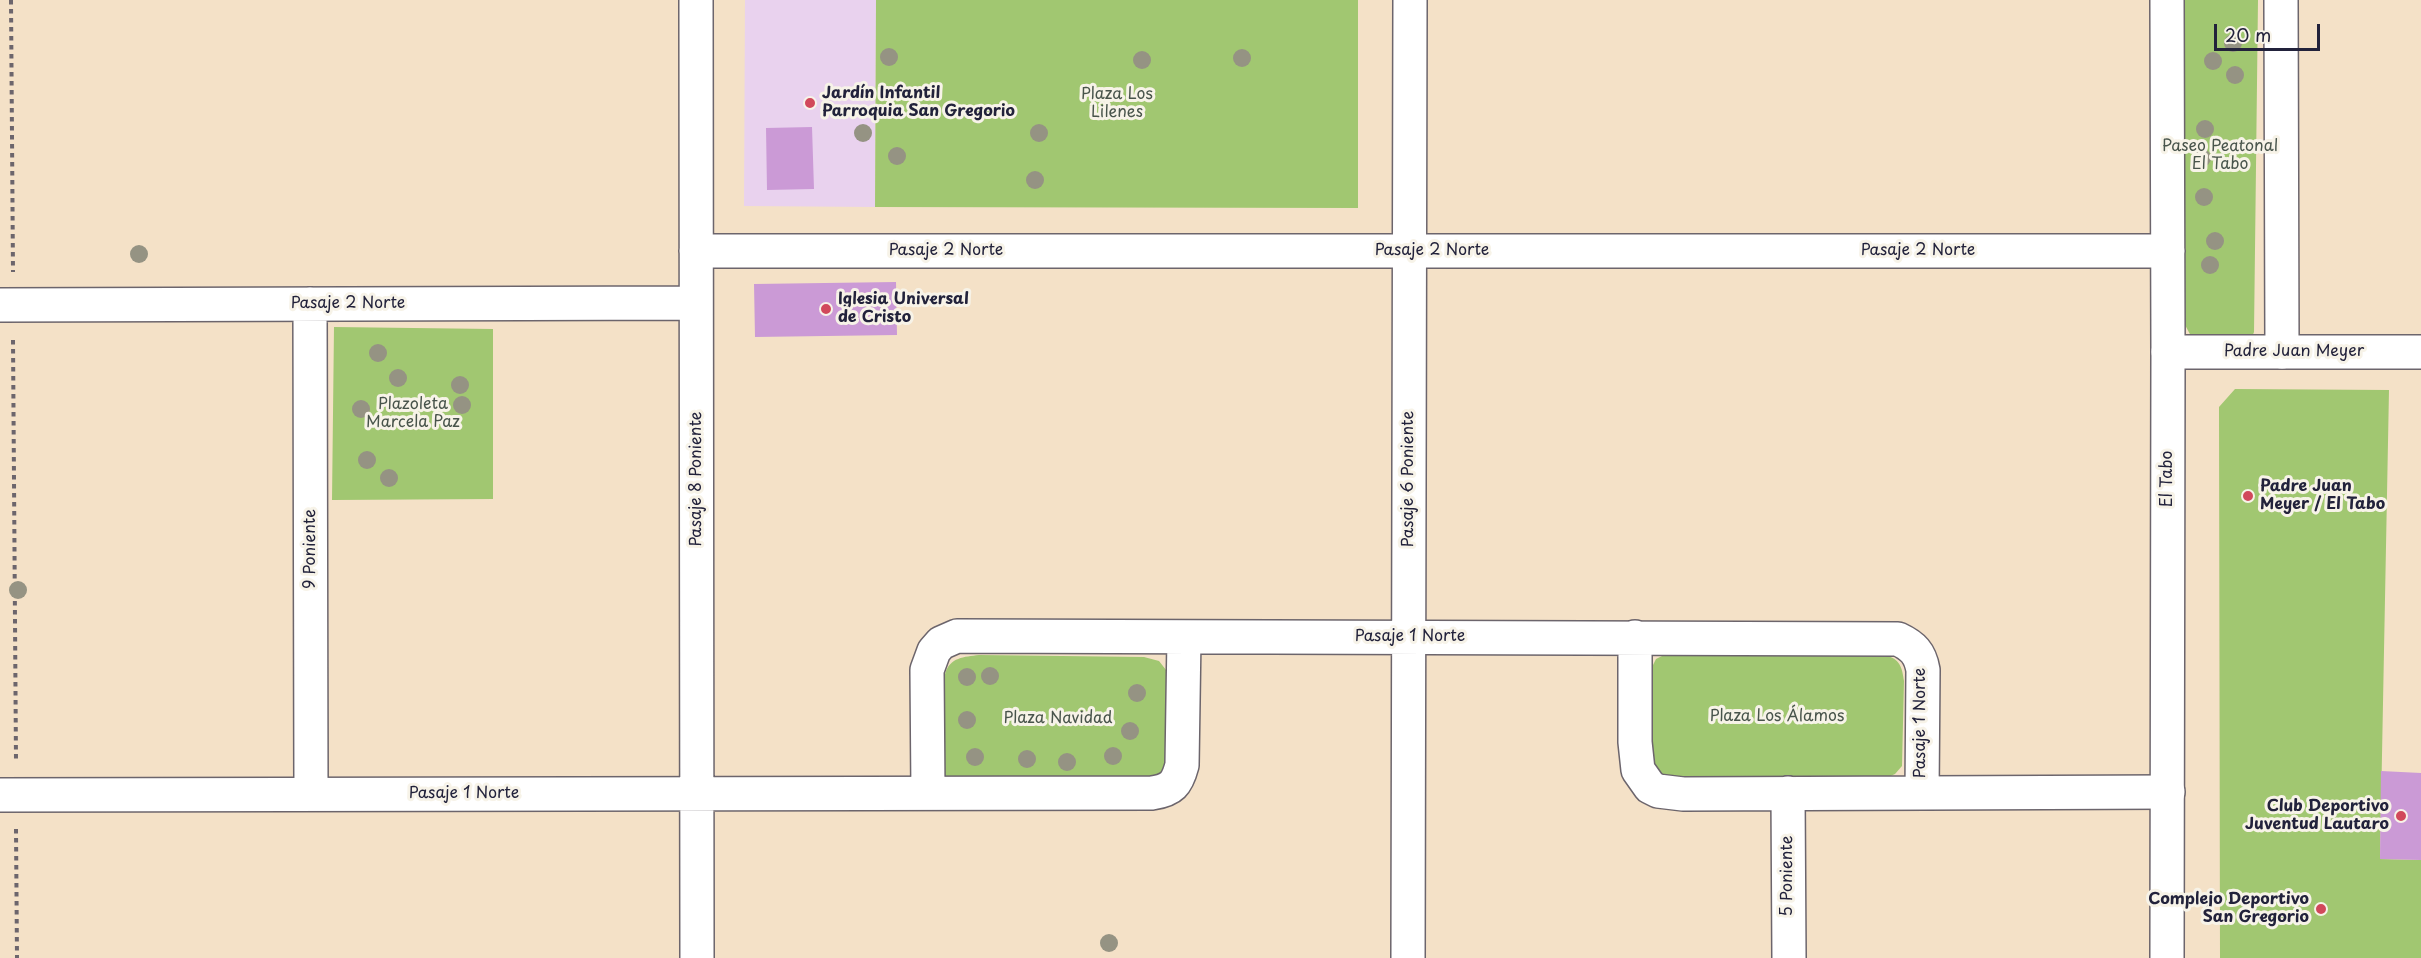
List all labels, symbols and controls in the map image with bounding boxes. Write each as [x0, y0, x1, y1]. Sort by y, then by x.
scale bar [2217, 12, 2324, 50]
text: 20 m [2225, 21, 2271, 48]
place label: Jardín Infantil Parroquia San Gregorio [822, 84, 1015, 122]
park label: Plaza Los Lilenes [1081, 85, 1153, 123]
marker: Jardín Infantil Parroquia San Gregorio [803, 96, 817, 110]
park label: Paseo Peatonal El Tabo [2162, 137, 2278, 175]
street label: Pasaje 2 Norte [889, 241, 1003, 261]
street label: Pasaje 2 Norte [1375, 241, 1489, 261]
street label: Pasaje 2 Norte [1861, 241, 1975, 261]
place label: Iglesia Universal de Cristo [838, 290, 969, 328]
street label: Pasaje 2 Norte [291, 294, 405, 314]
marker: Iglesia Universal de Cristo [819, 302, 833, 316]
street label: Padre Juan Meyer [2224, 342, 2364, 362]
park label: Plazoleta Marcela Paz [366, 395, 460, 433]
street label: Pasaje 8 Poniente [687, 411, 707, 547]
street label: Pasaje 6 Poniente [1399, 411, 1419, 547]
street label: El Tabo [2158, 451, 2178, 507]
place label: Padre Juan Meyer / El Tabo [2260, 477, 2385, 515]
marker: Padre Juan Meyer / El Tabo [2241, 489, 2255, 503]
street label: 9 Poniente [301, 509, 321, 589]
street label: Pasaje 1 Norte [1355, 627, 1465, 647]
street label: Pasaje 1 Norte [1911, 668, 1931, 778]
park label: Plaza Los Álamos [1710, 707, 1844, 727]
park label: Plaza Navidad [1004, 709, 1112, 729]
street label: Pasaje 1 Norte [409, 784, 519, 804]
place label: Club Deportivo Juventud Lautaro [2245, 797, 2389, 835]
marker: Club Deportivo Juventud Lautaro [2394, 809, 2408, 823]
street label: 5 Poniente [1778, 836, 1798, 916]
place label: Complejo Deportivo San Gregorio [2148, 890, 2309, 928]
marker: Complejo Deportivo San Gregorio [2314, 902, 2328, 916]

